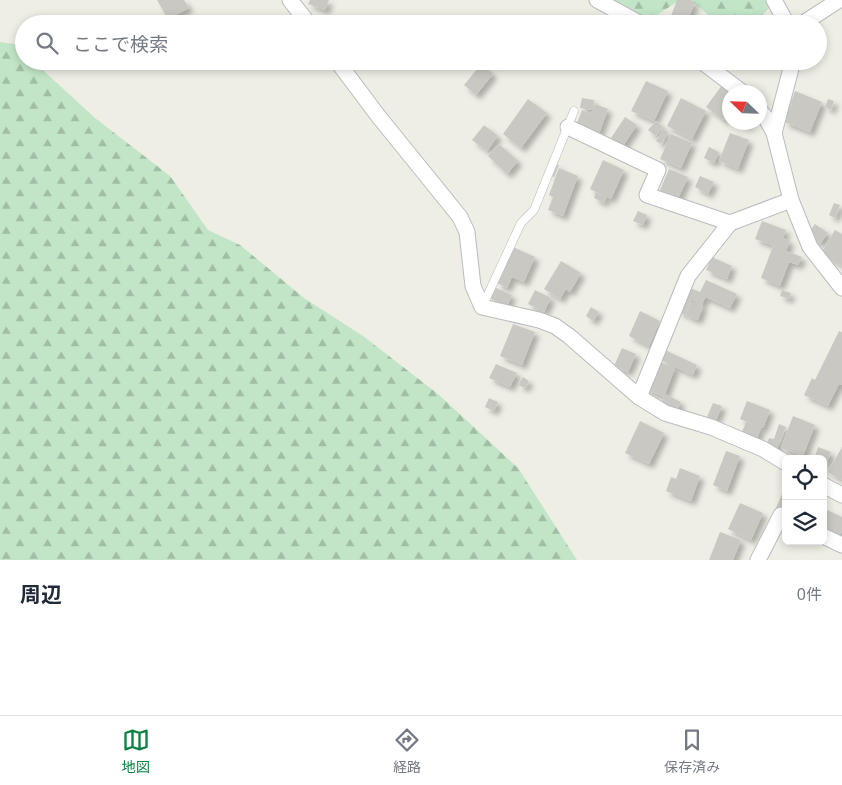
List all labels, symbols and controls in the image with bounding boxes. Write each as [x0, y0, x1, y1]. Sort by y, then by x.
search box [15, 15, 827, 70]
icon: search [33, 29, 61, 57]
text: ここで検索 [73, 31, 168, 57]
north arrow [722, 85, 767, 130]
map controls [782, 455, 827, 545]
button: locate [782, 455, 827, 500]
button: layers [782, 500, 827, 545]
text: 周辺 [20, 580, 62, 608]
text: 0件 [797, 583, 822, 605]
tab: 地図 [122, 726, 150, 776]
tab: 経路 [393, 726, 421, 776]
tab: 保存済み [664, 726, 720, 776]

